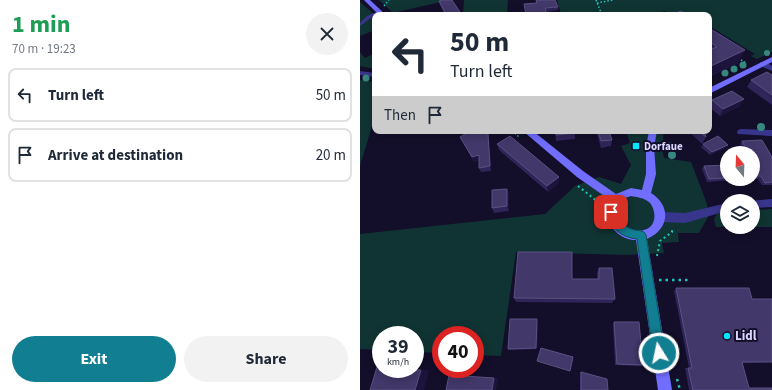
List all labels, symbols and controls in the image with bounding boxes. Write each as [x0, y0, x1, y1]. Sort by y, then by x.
text: 1 min [12, 7, 70, 42]
button: close [306, 13, 348, 55]
text: 50 m [450, 22, 509, 62]
icon: left [384, 28, 436, 80]
text: 70 m · 19:23 [12, 40, 76, 58]
text: Turn left [450, 59, 512, 84]
icon: left [14, 84, 36, 106]
text: Turn left [48, 85, 104, 106]
text: 50 m [316, 85, 346, 106]
icon: arrive [424, 104, 446, 126]
text: Then [384, 105, 416, 126]
place label: Dorfaue [644, 139, 683, 154]
marker: Dorfaue [631, 141, 641, 151]
icon: arrive [14, 144, 36, 166]
text: Arrive at destination [48, 145, 183, 166]
text: 20 m [316, 145, 346, 166]
north arrow [720, 146, 760, 186]
map controls [720, 146, 760, 234]
button: layers [720, 194, 760, 234]
pin [594, 195, 628, 229]
icon: arrive [600, 201, 622, 223]
speed limit sign: 40 [432, 326, 484, 378]
place label: Lidl [735, 327, 757, 345]
marker: Lidl [722, 331, 732, 341]
position arrow [638, 332, 680, 374]
text: 39 [387, 333, 409, 361]
button: Exit [12, 336, 176, 382]
button: Share [184, 336, 348, 382]
text: km/h [387, 355, 409, 369]

